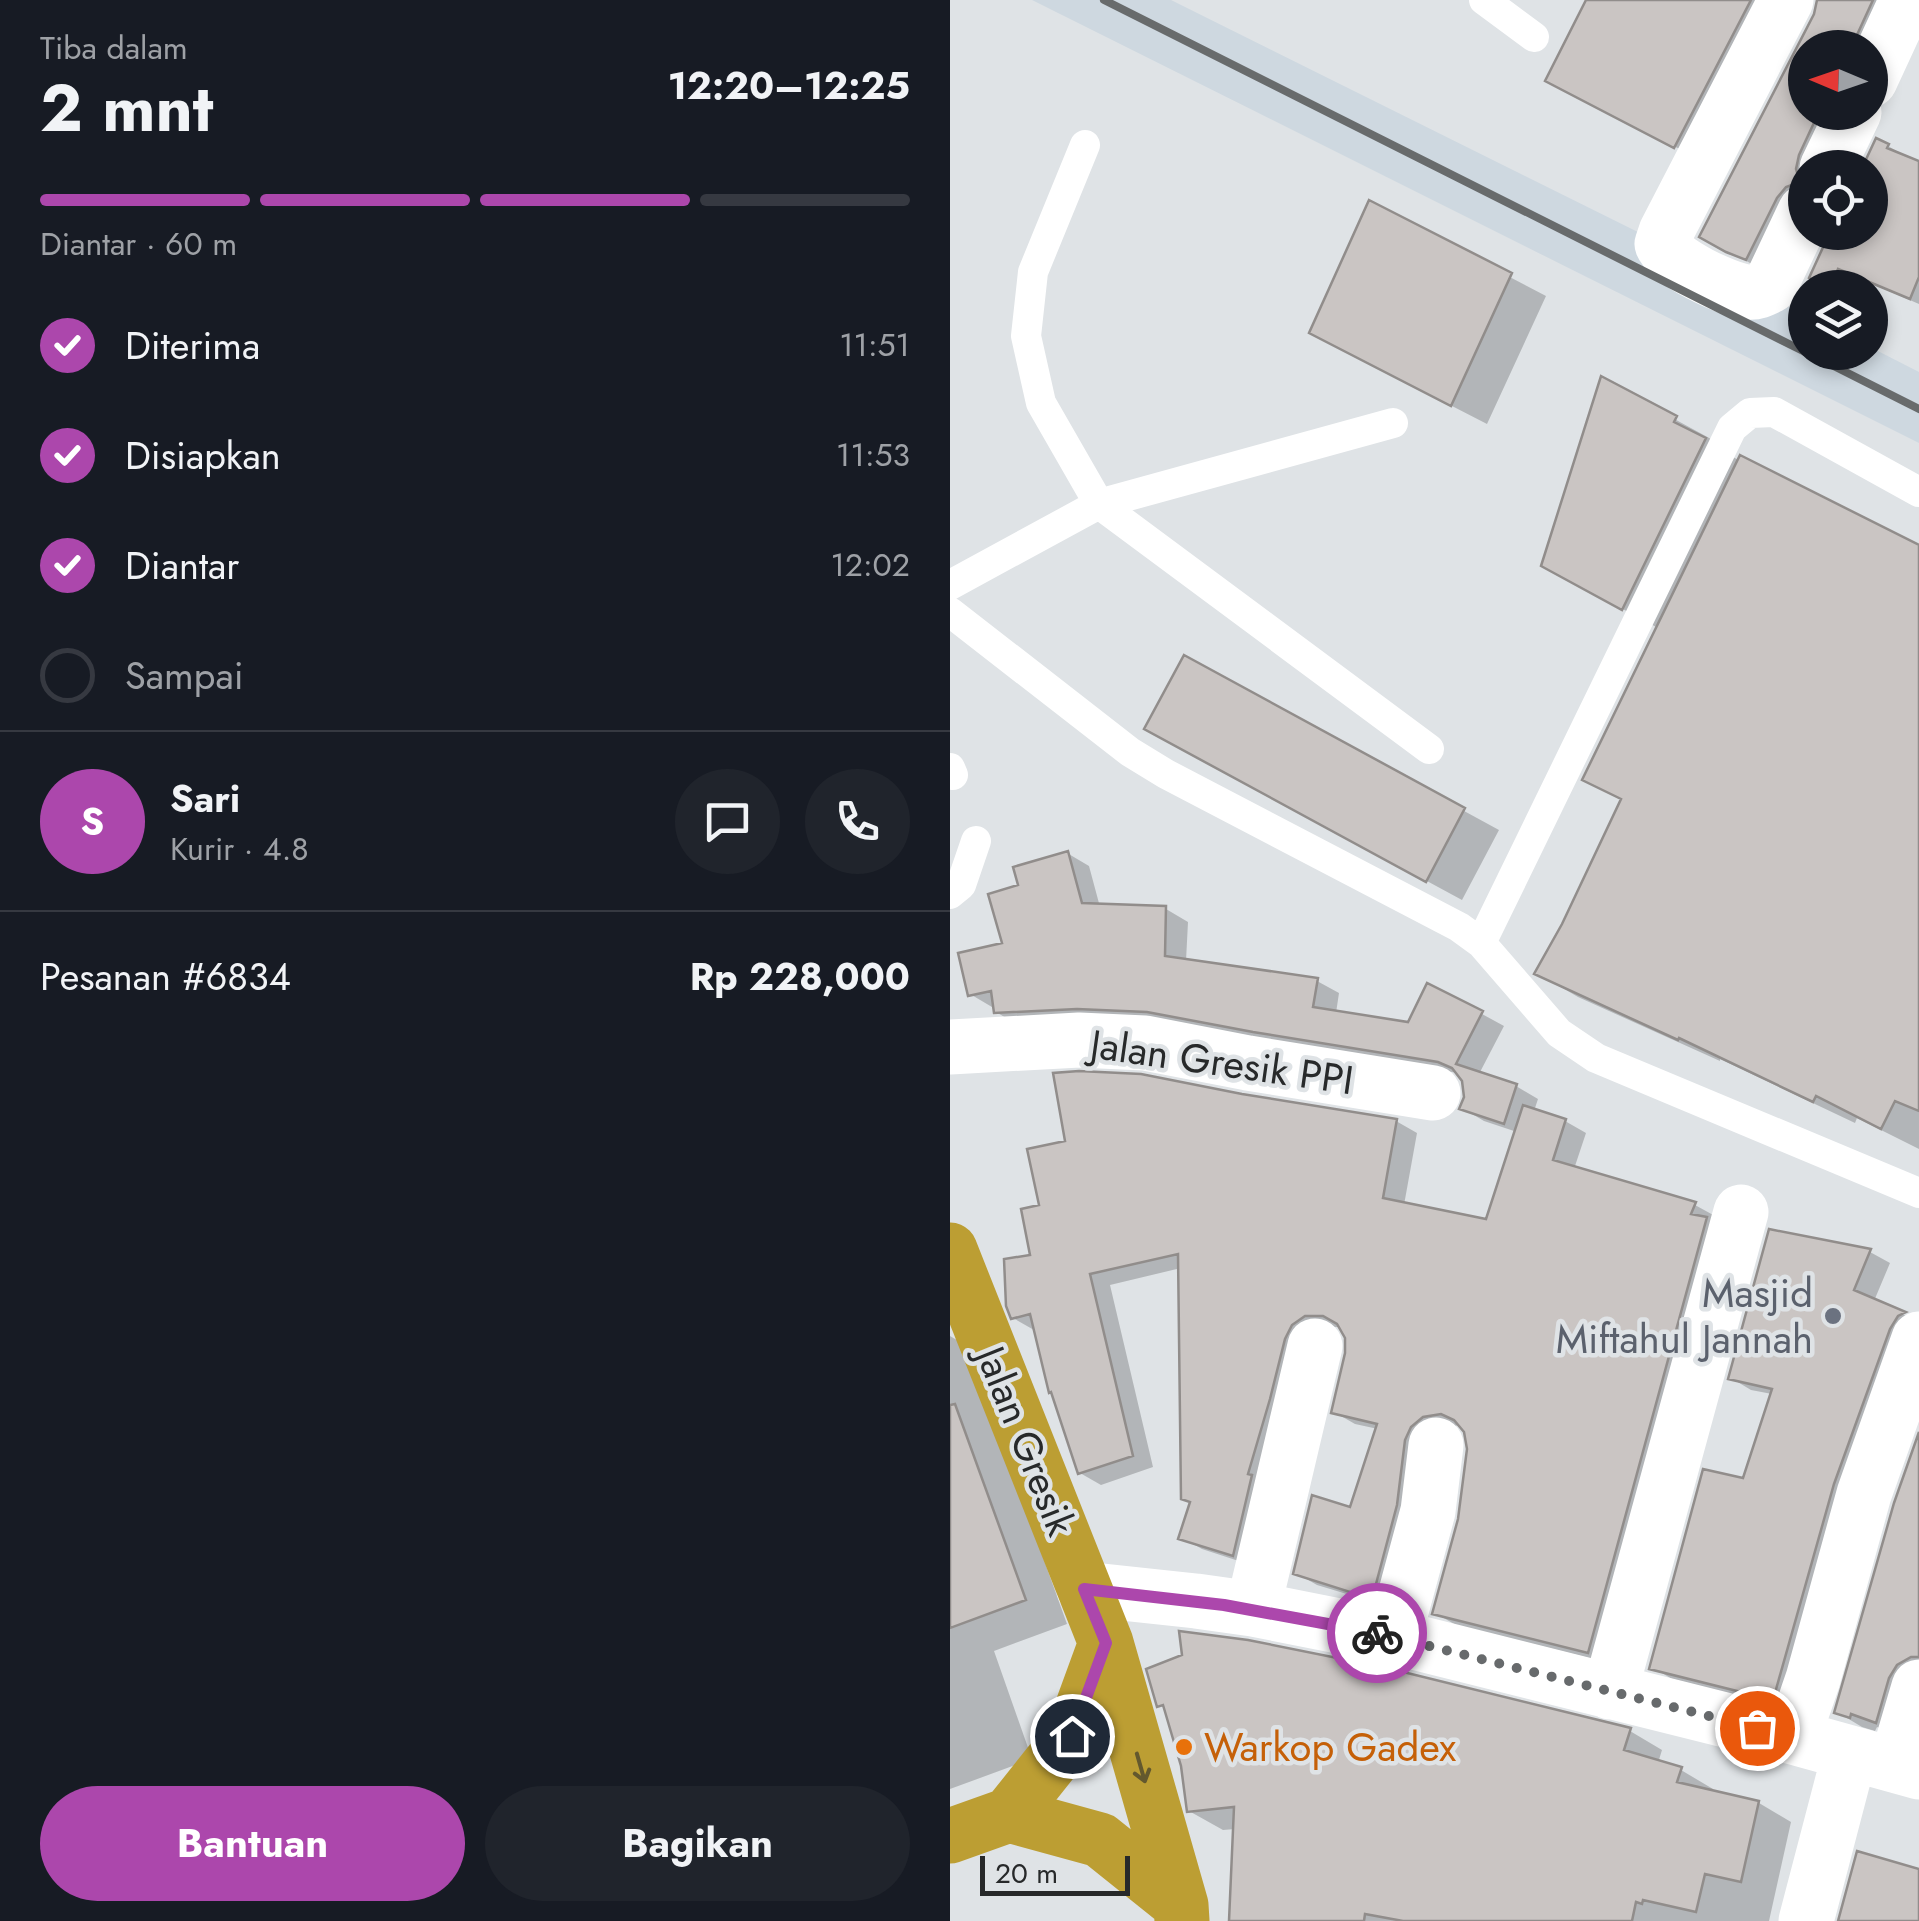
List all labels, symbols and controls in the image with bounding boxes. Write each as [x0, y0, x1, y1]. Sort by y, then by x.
text: Tiba dalam [40, 25, 188, 71]
north arrow [1788, 30, 1888, 130]
map controls [1788, 30, 1888, 370]
text: 12:20–12:25 [668, 58, 910, 113]
text: 2 mnt [40, 61, 214, 155]
button: locate [1788, 150, 1888, 250]
text: Diantar · 60 m [40, 221, 237, 267]
button: layers [1788, 270, 1888, 370]
icon: check [40, 318, 95, 373]
text: Diterima [125, 318, 260, 373]
text: 11:51 [839, 322, 910, 368]
icon: check [40, 428, 95, 483]
text: Disiapkan [125, 428, 281, 483]
text: 11:53 [836, 432, 910, 478]
icon: check [40, 538, 95, 593]
text: Diantar [125, 538, 239, 593]
text: 12:02 [830, 542, 910, 588]
text: Sampai [125, 648, 244, 703]
button: chat [675, 769, 780, 874]
button: phone [805, 769, 910, 874]
text: Sari [170, 771, 240, 826]
text: S [81, 794, 104, 849]
text: Kurir · 4.8 [170, 826, 309, 872]
text: Pesanan #6834 [40, 949, 291, 1004]
text: Rp 228,000 [690, 949, 910, 1004]
street label: Jalan Gresik PPI [1082, 1014, 1357, 1109]
place label: Masjid Miftahul Jannah [1556, 1264, 1813, 1368]
marker: Masjid Miftahul Jannah [1822, 1305, 1844, 1327]
street label: Jalan Gresik [960, 1333, 1090, 1545]
courier [1327, 1583, 1427, 1683]
icon: bike [1350, 1606, 1405, 1661]
pin [1715, 1686, 1800, 1771]
pin [1030, 1694, 1115, 1779]
icon: bag [1730, 1701, 1785, 1756]
icon: home [1045, 1709, 1100, 1764]
place label: Warkop Gadex [1204, 1718, 1456, 1776]
marker: Warkop Gadex [1173, 1736, 1195, 1758]
one-way arrow [1133, 1751, 1151, 1783]
button: Bantuan [40, 1786, 465, 1901]
button: Bagikan [485, 1786, 910, 1901]
scale bar [980, 1851, 1130, 1896]
text: 20 m [995, 1853, 1058, 1894]

